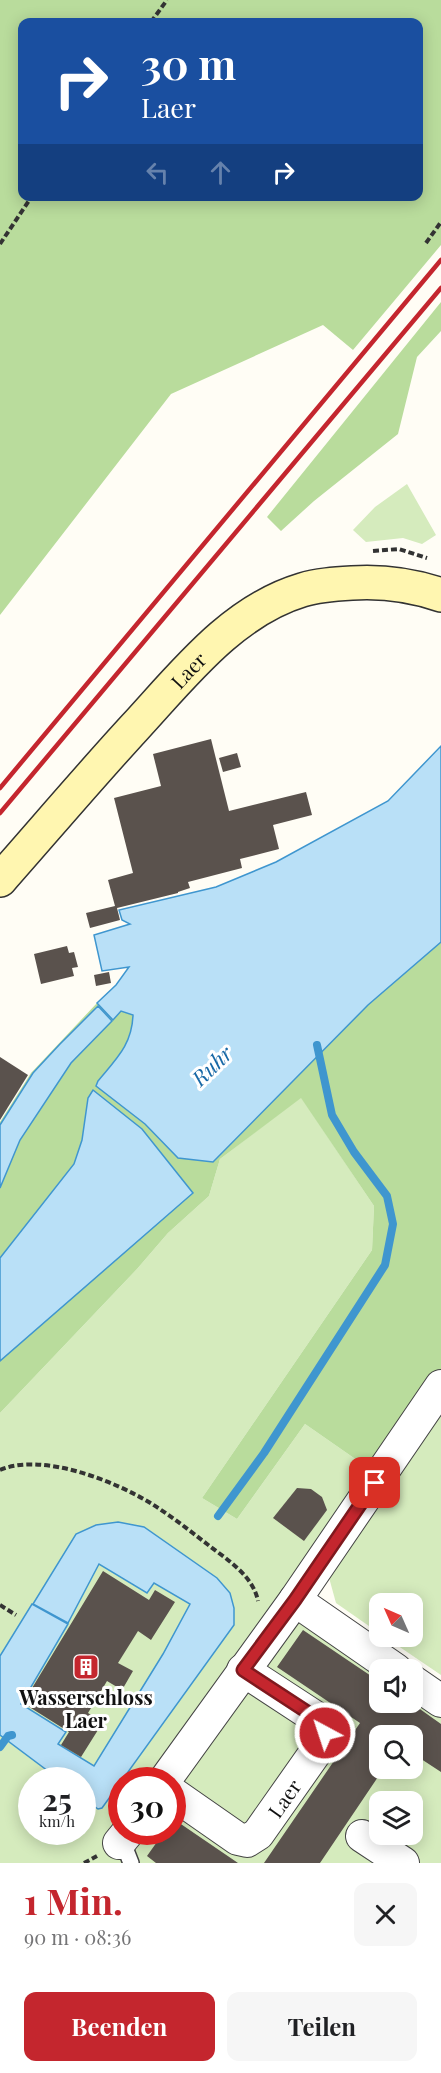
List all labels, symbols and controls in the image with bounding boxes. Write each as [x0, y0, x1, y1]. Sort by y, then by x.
text: 30 m [141, 35, 236, 91]
icon: right [42, 42, 120, 120]
text: Laer [141, 89, 196, 125]
icon: left [141, 156, 174, 189]
icon: ahead [204, 156, 237, 189]
icon: right [267, 156, 300, 189]
street label: Laer [164, 645, 211, 693]
water label: Ruhr [184, 1038, 238, 1092]
pin [349, 1457, 400, 1508]
icon: arrive [358, 1466, 391, 1499]
north arrow [369, 1593, 423, 1647]
map controls [369, 1593, 423, 1845]
building icon: Wasserschloss Laer [71, 1652, 101, 1682]
button: sound [369, 1659, 423, 1713]
place label: Wasserschloss Laer [18, 1683, 153, 1733]
position arrow [293, 1701, 357, 1765]
button: search [369, 1725, 423, 1779]
speed limit sign: 30 [108, 1767, 186, 1845]
street label: Laer [261, 1773, 306, 1822]
text: 25 [42, 1779, 72, 1819]
button: layers [369, 1791, 423, 1845]
text: km/h [39, 1811, 75, 1831]
text: 1 Min. [24, 1876, 123, 1924]
button: close [354, 1883, 417, 1946]
text: 90 m · 08:36 [24, 1923, 131, 1950]
button: Beenden [24, 1992, 215, 2061]
button: Teilen [227, 1992, 417, 2061]

